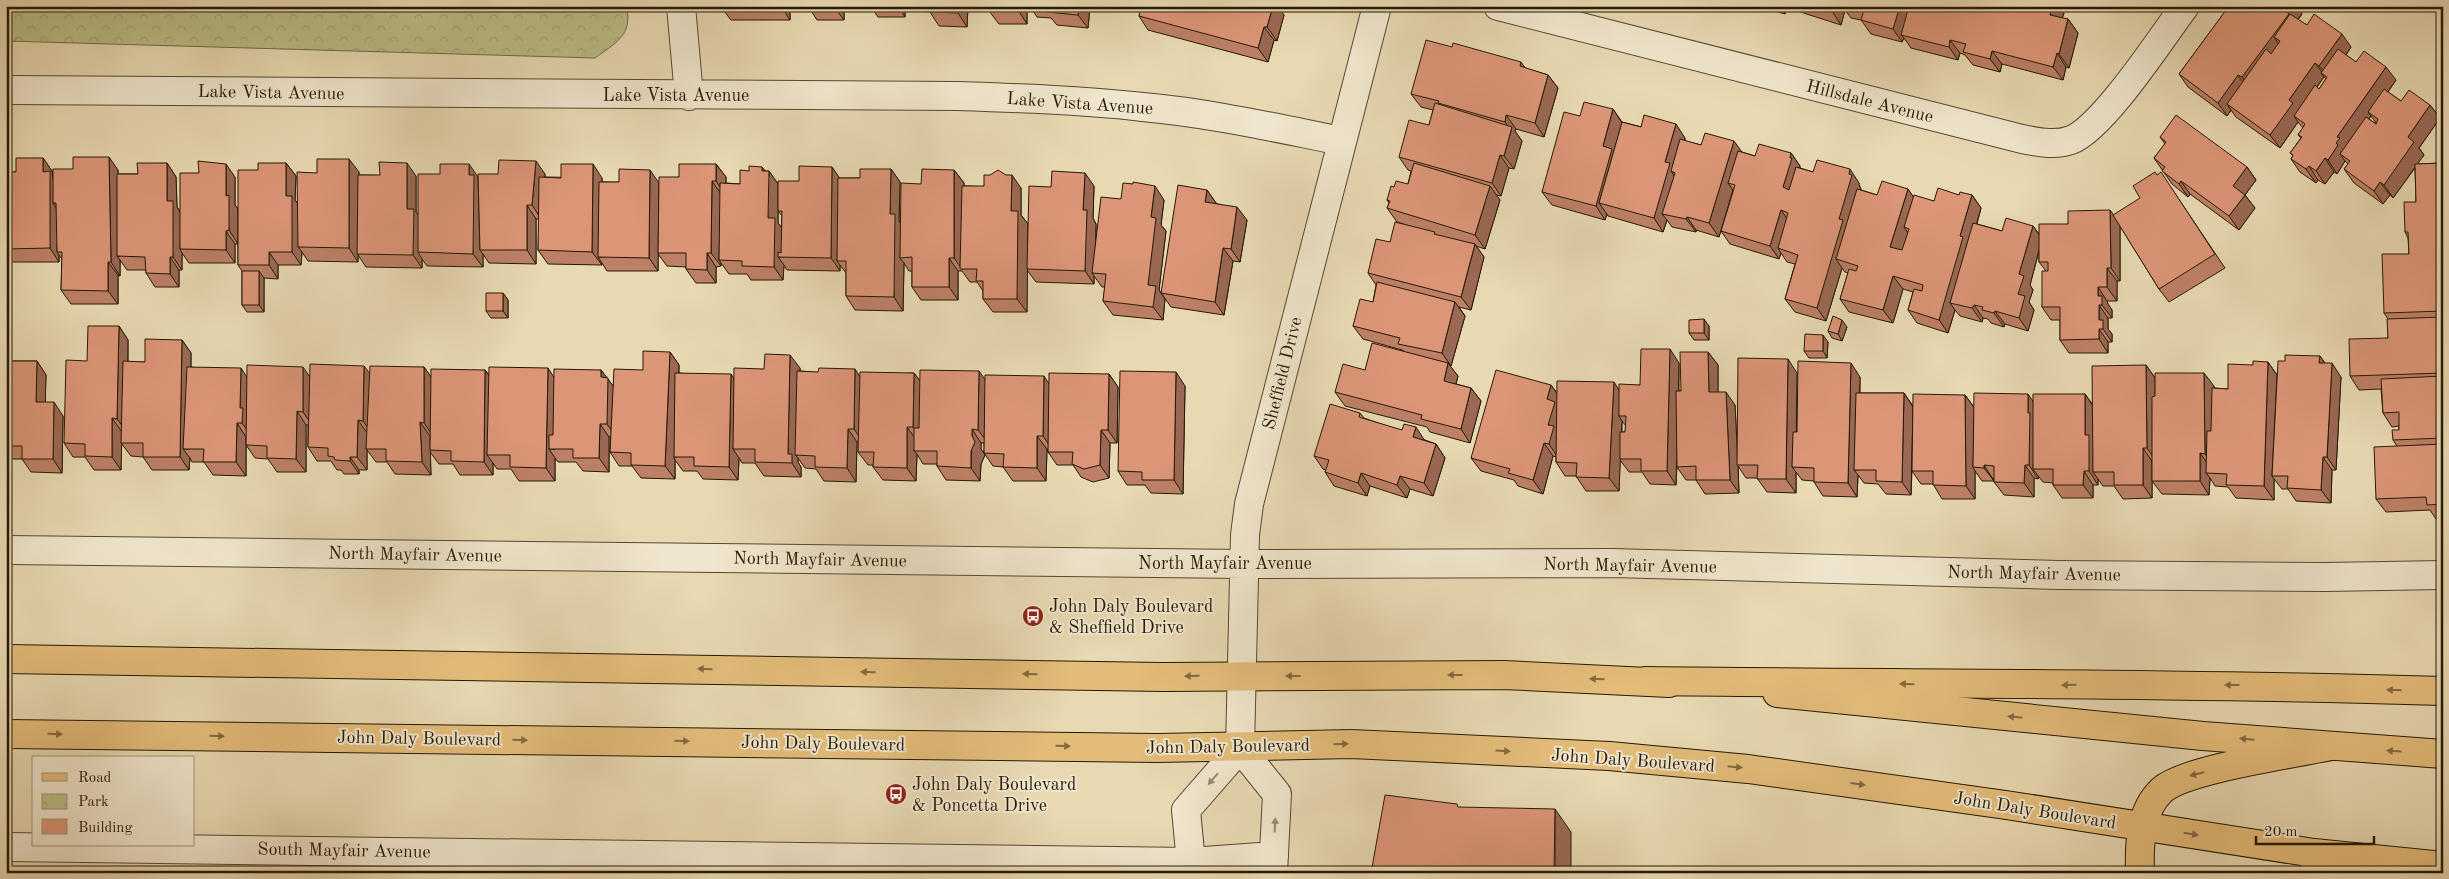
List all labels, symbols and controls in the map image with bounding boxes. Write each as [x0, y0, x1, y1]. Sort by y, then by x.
street label: Hillsdale Avenue [1804, 77, 1935, 126]
street label: Lake Vista Avenue [197, 83, 345, 103]
street label: Lake Vista Avenue [603, 87, 749, 105]
street label: Lake Vista Avenue [1006, 90, 1154, 118]
street label: Sheffield Drive [1260, 315, 1306, 431]
street label: North Mayfair Avenue [328, 544, 502, 566]
street label: North Mayfair Avenue [733, 549, 907, 571]
street label: North Mayfair Avenue [1138, 555, 1312, 573]
street label: North Mayfair Avenue [1543, 555, 1717, 577]
street label: North Mayfair Avenue [1947, 563, 2121, 585]
place label: John Daly Boulevard & Sheffield Drive [1049, 598, 1213, 637]
bus stop icon: John Daly Boulevard & Sheffield Drive [1021, 604, 1045, 628]
one-way arrow [697, 665, 713, 673]
one-way arrow [859, 668, 875, 676]
one-way arrow [1022, 670, 1038, 678]
one-way arrow [1447, 671, 1463, 679]
one-way arrow [1184, 672, 1200, 680]
one-way arrow [1284, 672, 1300, 680]
one-way arrow [1589, 675, 1605, 683]
one-way arrow [1898, 680, 1914, 688]
one-way arrow [2061, 681, 2077, 689]
one-way arrow [2223, 681, 2239, 689]
one-way arrow [2386, 686, 2402, 694]
one-way arrow [2007, 713, 2023, 721]
street label: John Daly Boulevard [337, 729, 501, 749]
one-way arrow [47, 731, 63, 739]
one-way arrow [210, 732, 226, 740]
street label: John Daly Boulevard [741, 734, 905, 754]
one-way arrow [2238, 735, 2254, 743]
one-way arrow [512, 736, 528, 744]
one-way arrow [675, 737, 691, 745]
street label: John Daly Boulevard [1146, 737, 1310, 757]
one-way arrow [1333, 740, 1349, 748]
one-way arrow [1055, 742, 1071, 750]
street label: John Daly Boulevard [1550, 746, 1716, 776]
one-way arrow [2386, 746, 2402, 754]
one-way arrow [1495, 747, 1511, 755]
legend [32, 756, 195, 846]
one-way arrow [1727, 763, 1743, 771]
one-way arrow [2189, 770, 2204, 778]
text: Road [78, 771, 112, 786]
one-way arrow [1207, 773, 1219, 785]
place label: John Daly Boulevard & Poncetta Drive [912, 776, 1076, 815]
one-way arrow [1850, 780, 1866, 788]
bus stop icon: John Daly Boulevard & Poncetta Drive [884, 782, 908, 806]
street label: John Daly Boulevard [1952, 789, 2117, 833]
text: Park [78, 795, 109, 810]
scale bar [2256, 814, 2374, 846]
one-way arrow [1272, 816, 1280, 832]
text: Building [78, 821, 133, 836]
text: 20 m [2264, 825, 2298, 840]
one-way arrow [2183, 830, 2199, 838]
street label: South Mayfair Avenue [257, 840, 431, 862]

